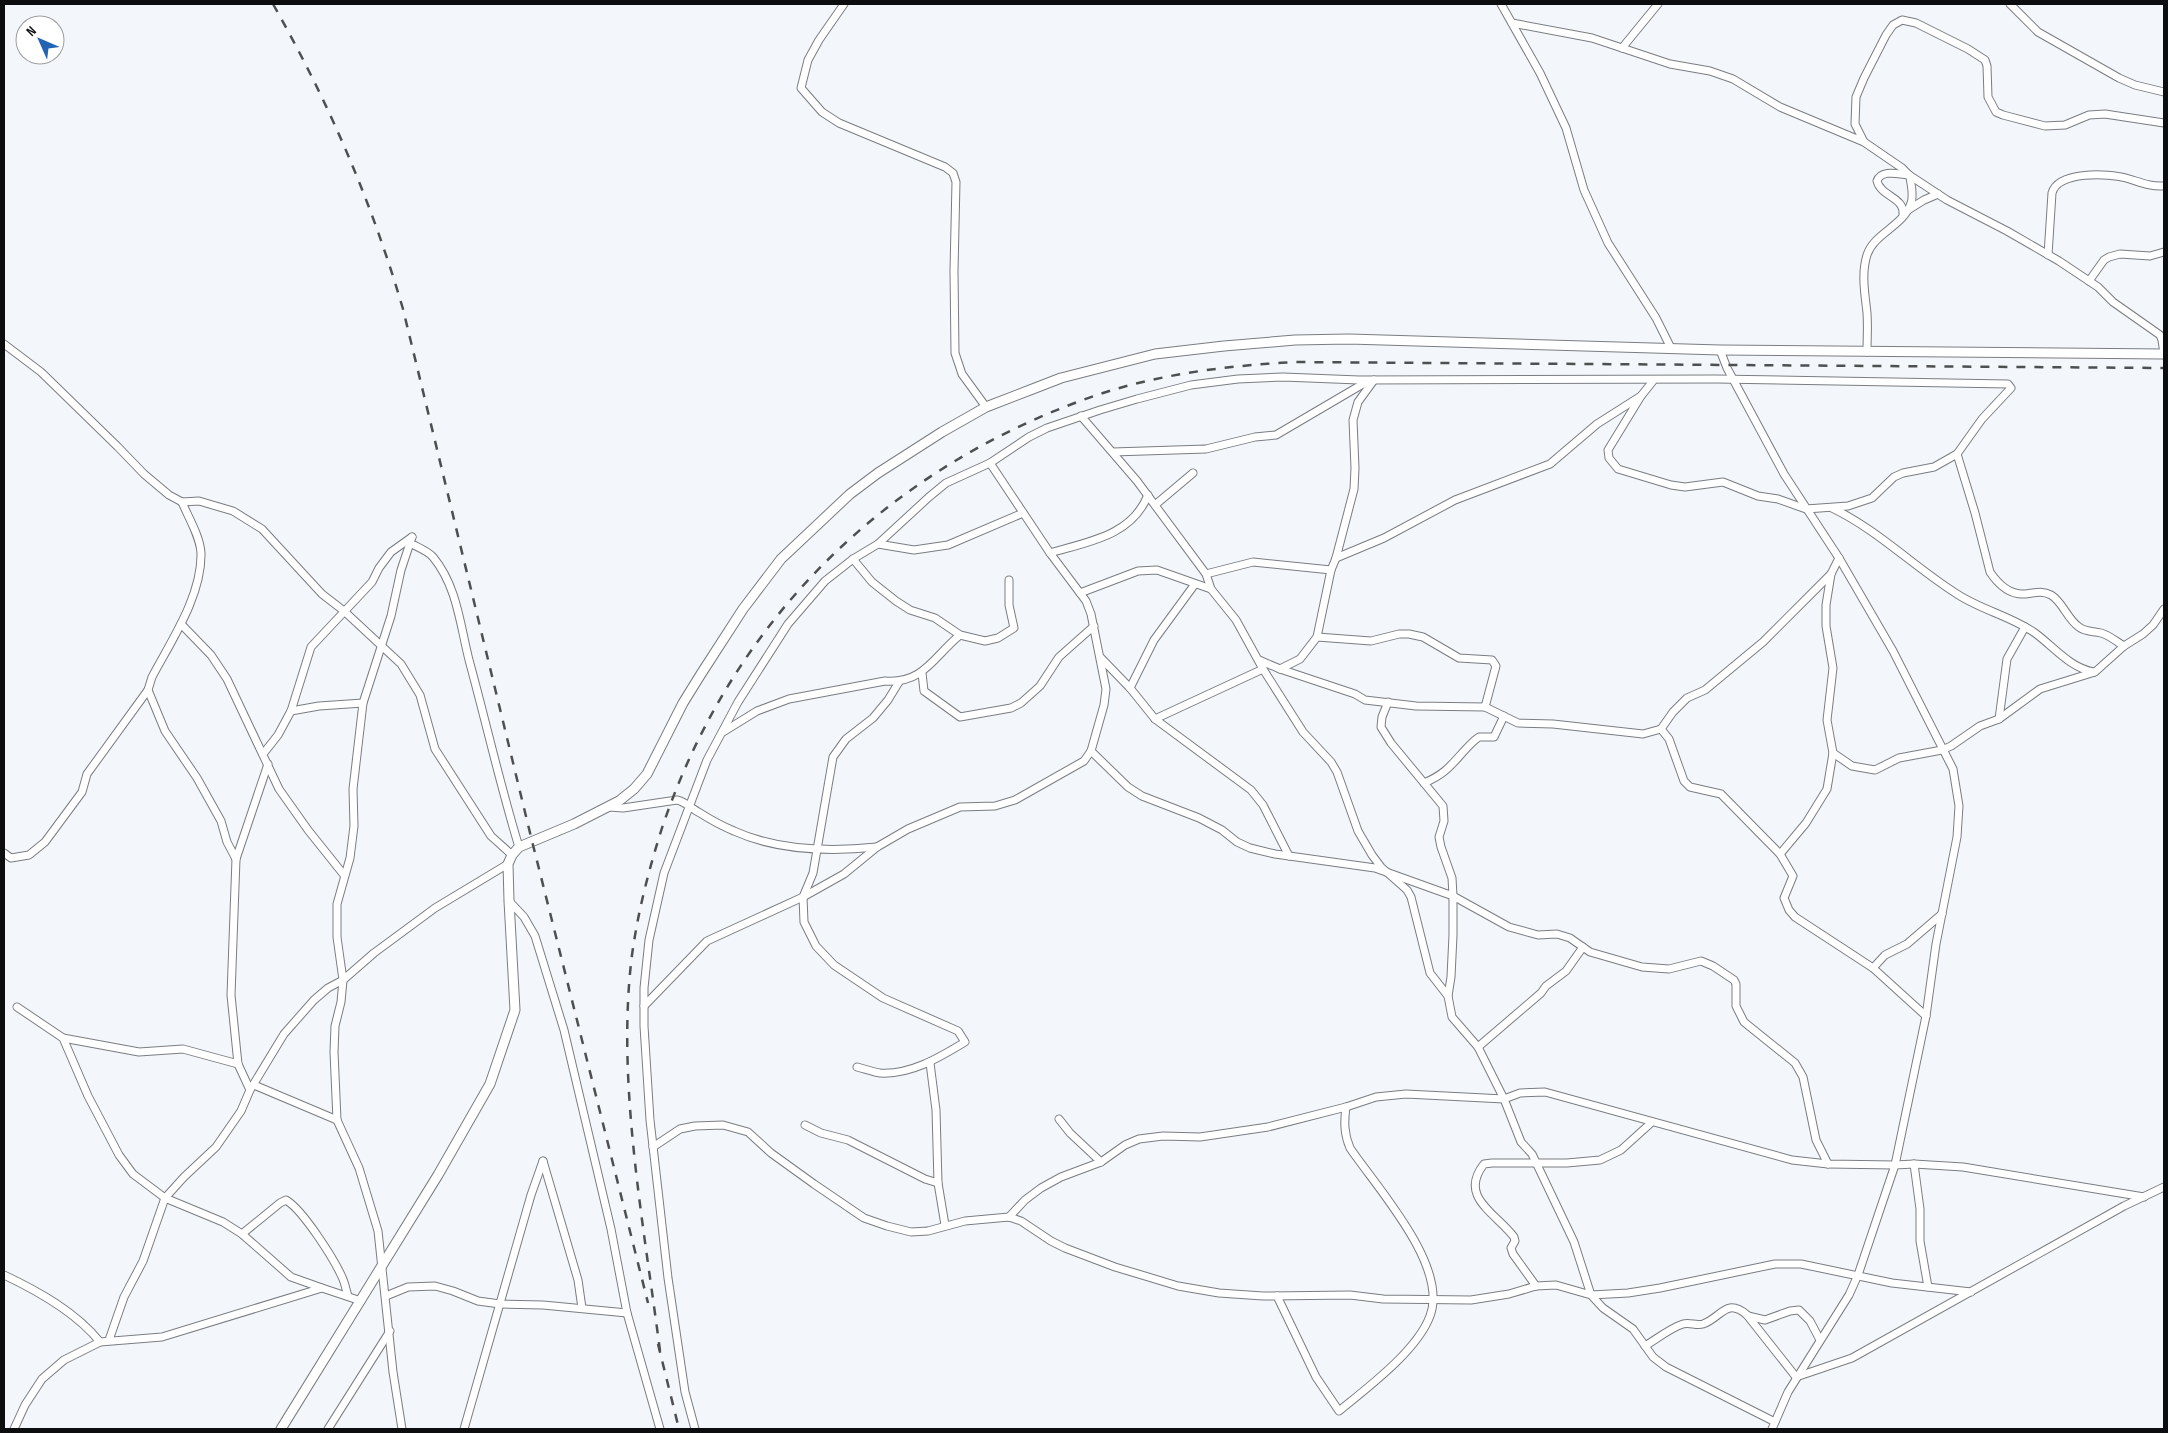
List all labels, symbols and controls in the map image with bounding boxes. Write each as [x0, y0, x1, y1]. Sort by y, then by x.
north arrow [15, 15, 65, 65]
text: N [23, 23, 40, 40]

